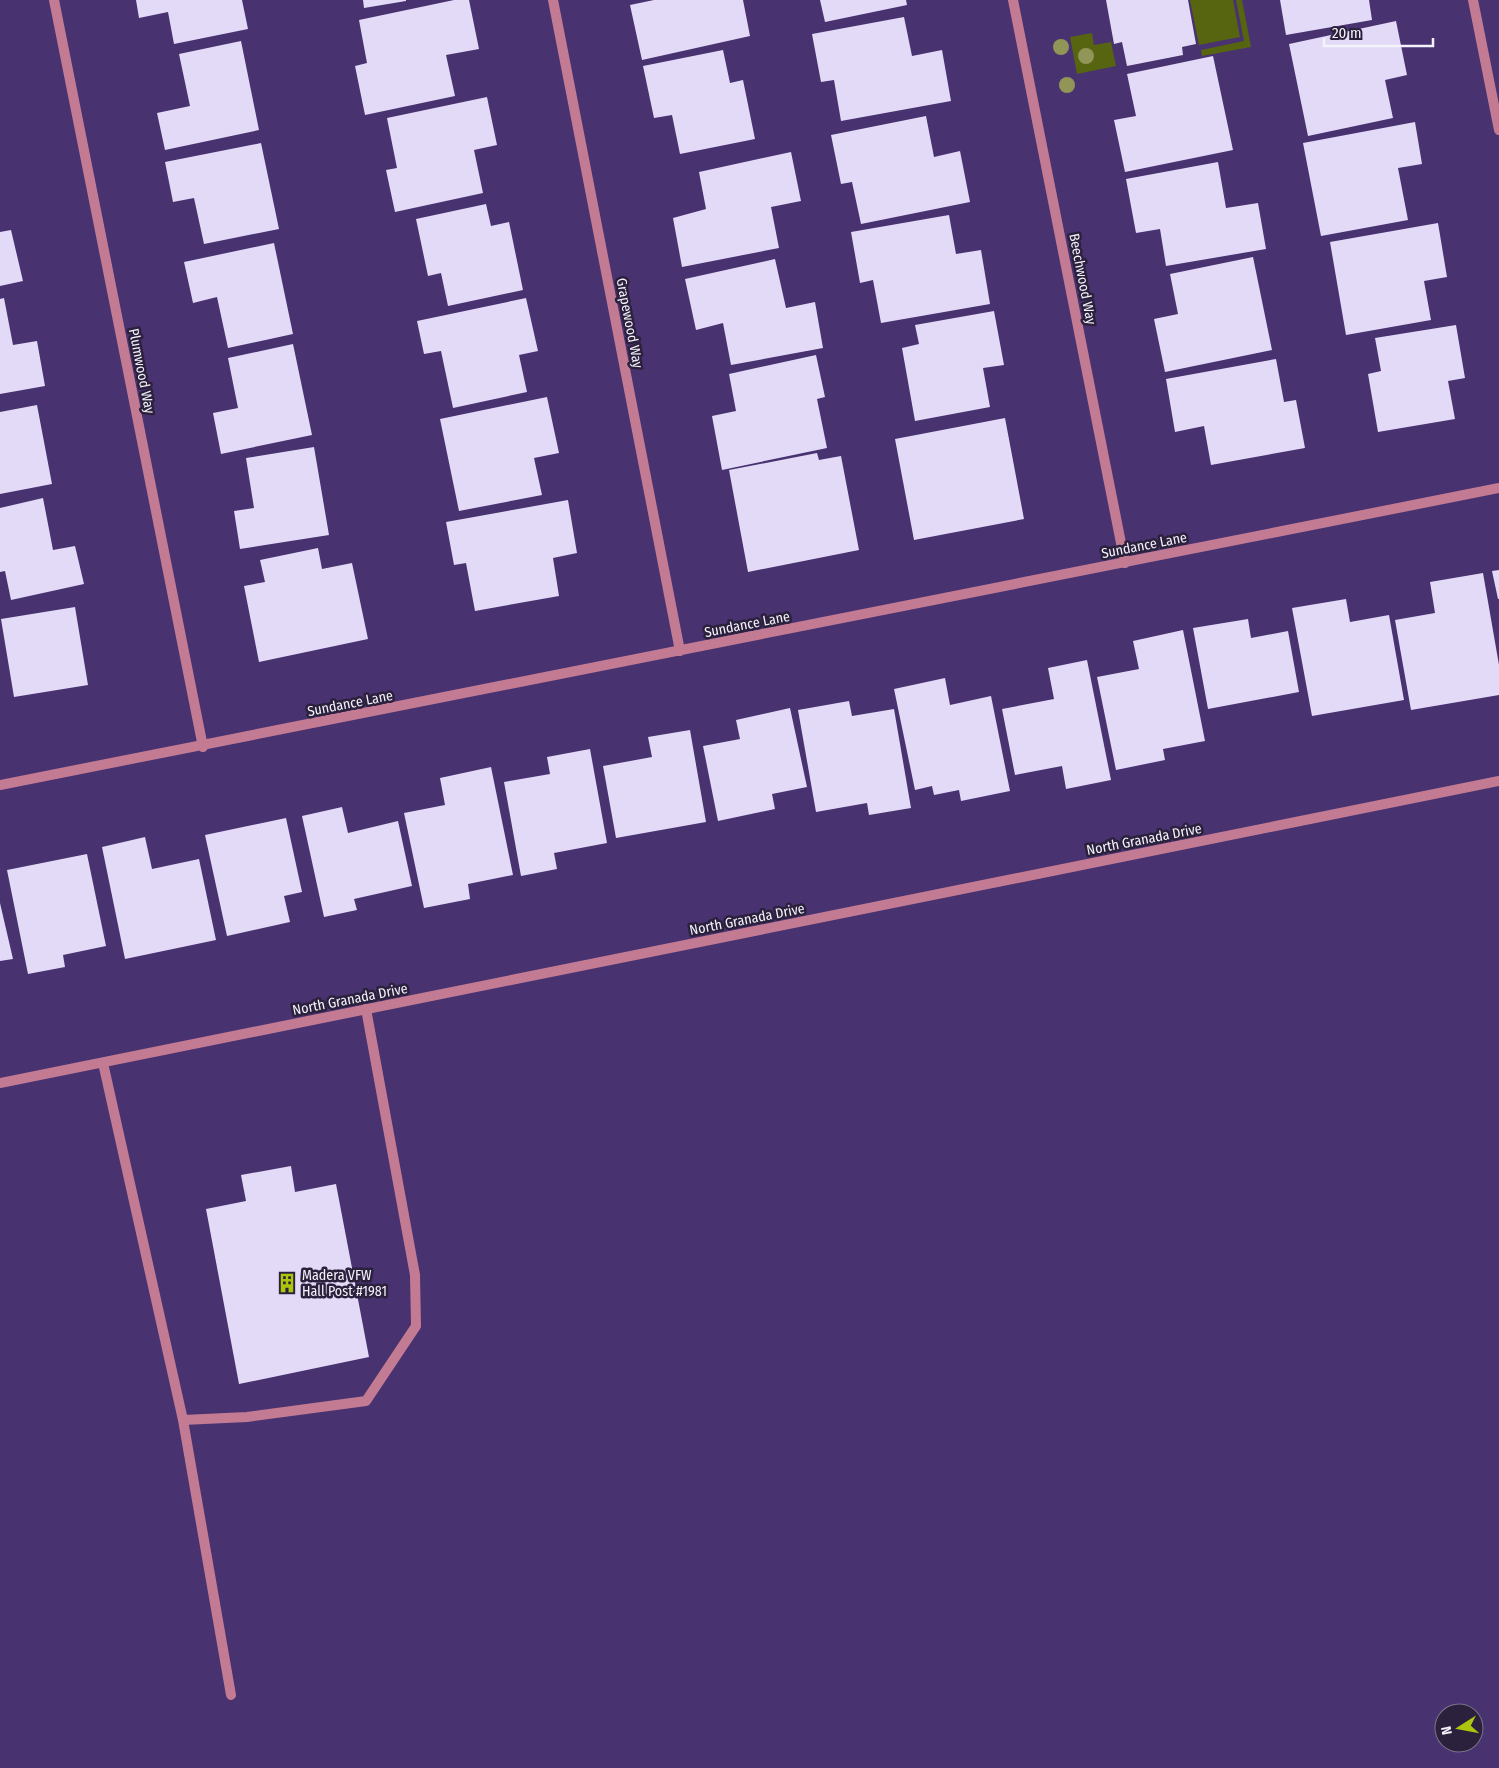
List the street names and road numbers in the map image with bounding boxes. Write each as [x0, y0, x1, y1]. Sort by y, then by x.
street label: Beechwood Way [1065, 232, 1100, 327]
street label: Grapewood Way [612, 277, 647, 370]
street label: Plumwood Way [125, 327, 158, 416]
street label: Sundance Lane [1100, 529, 1188, 562]
street label: Sundance Lane [703, 608, 791, 641]
street label: Sundance Lane [306, 687, 394, 720]
street label: North Granada Drive [1085, 820, 1203, 859]
street label: North Granada Drive [688, 900, 806, 939]
street label: North Granada Drive [291, 980, 409, 1019]

